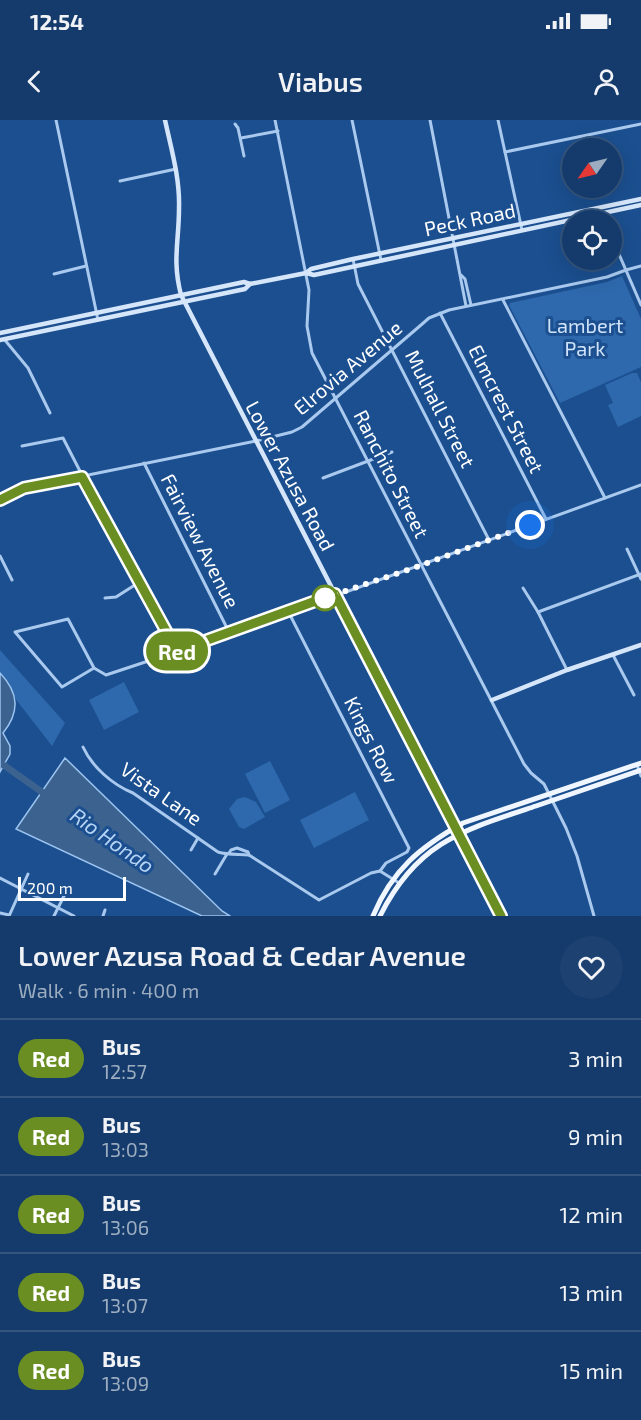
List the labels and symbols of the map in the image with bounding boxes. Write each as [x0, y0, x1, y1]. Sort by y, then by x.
north arrow [562, 138, 622, 198]
street label: Peck Road [422, 198, 518, 240]
park label: Lambert Park [547, 313, 624, 360]
street label: Elrovia Avenue [288, 315, 406, 419]
street label: Elmcrest Street [464, 340, 550, 477]
street label: Mulhall Street [401, 346, 481, 472]
street label: Lower Azusa Road [241, 397, 340, 554]
street label: Ranchito Street [349, 406, 435, 542]
street label: Fairview Avenue [157, 469, 245, 612]
your location [515, 510, 545, 540]
unlabelled marker [312, 585, 338, 611]
line badge: Red [142, 632, 212, 670]
street label: Kings Row [340, 692, 404, 787]
street label: Vista Lane [116, 756, 207, 830]
water label: Rio Hondo [66, 802, 160, 878]
scale bar [18, 874, 126, 902]

